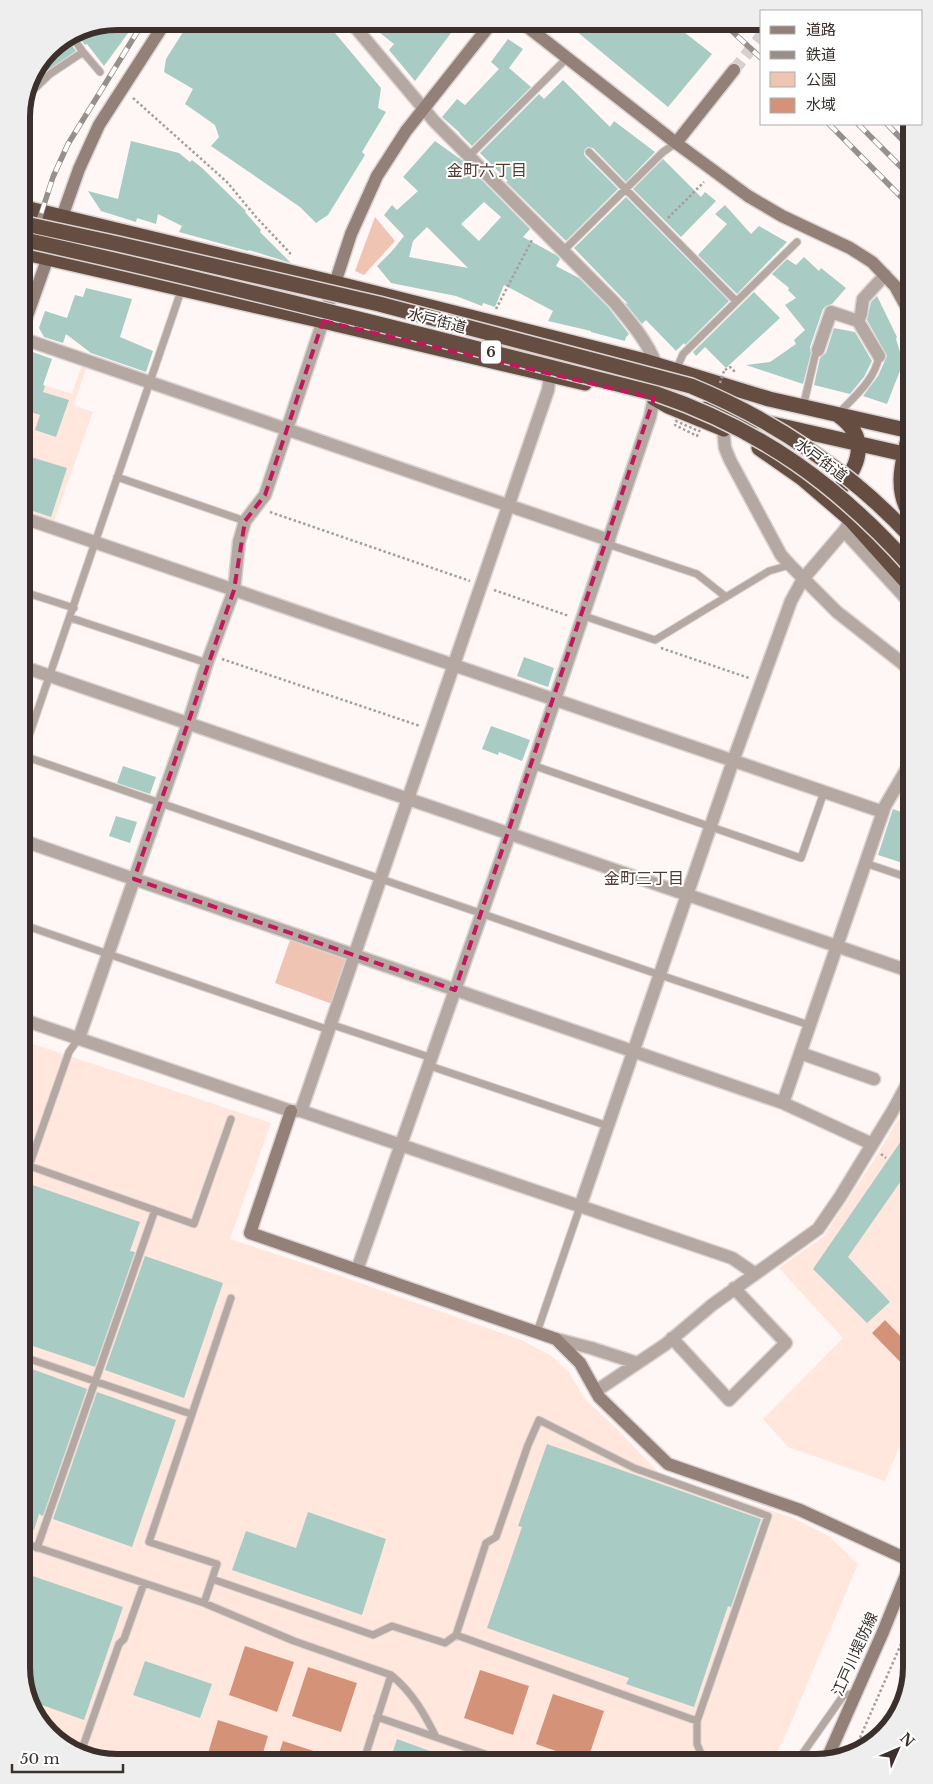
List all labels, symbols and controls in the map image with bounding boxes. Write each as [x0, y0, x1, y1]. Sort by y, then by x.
legend [760, 10, 923, 125]
text: 道路 [806, 20, 836, 39]
text: 鉄道 [806, 45, 836, 64]
text: 公園 [806, 70, 836, 89]
text: 水域 [806, 95, 836, 114]
district label: 金町六丁目 [447, 160, 527, 180]
street label: 水戸街道 [406, 304, 469, 337]
road number: 6 [481, 341, 501, 364]
street label: 水戸街道 [792, 434, 851, 485]
district label: 金町三丁目 [604, 868, 684, 888]
street label: 江戸川堤防線 [828, 1609, 882, 1699]
north arrow [873, 1724, 923, 1774]
text: N [896, 1729, 918, 1751]
scale bar [12, 1742, 124, 1774]
text: 50 m [20, 1749, 60, 1768]

